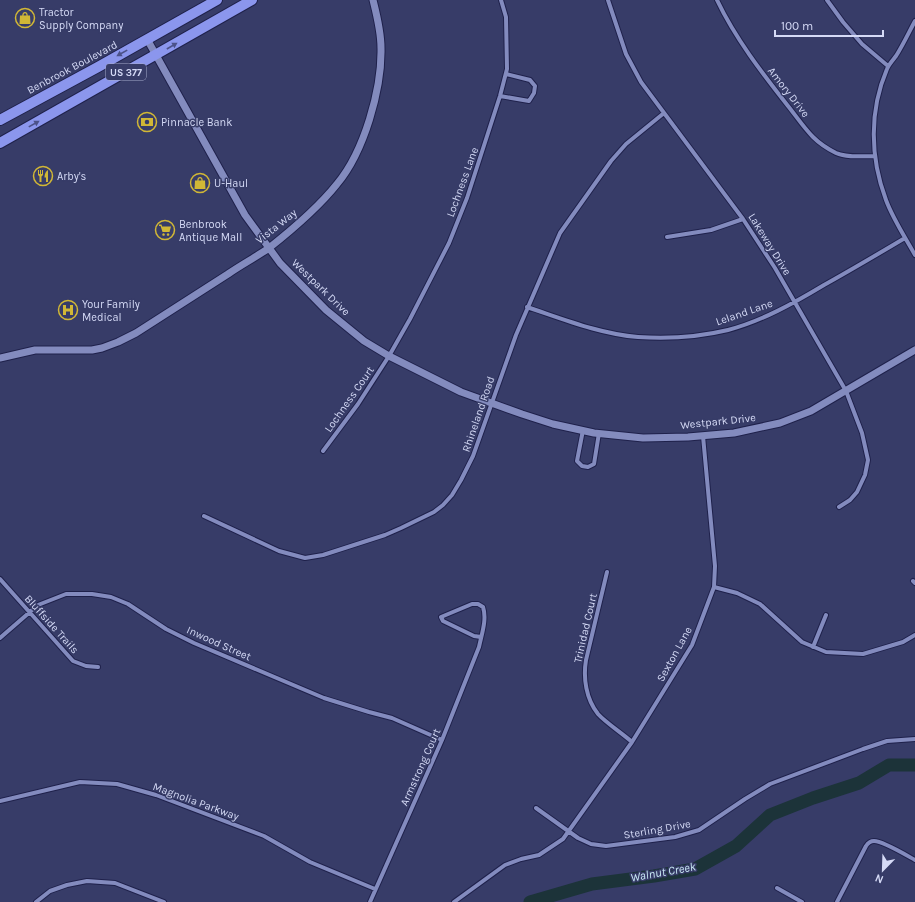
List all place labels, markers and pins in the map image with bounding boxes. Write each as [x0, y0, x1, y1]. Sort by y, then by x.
place label: Tractor Supply Company [39, 6, 123, 32]
shop icon: Tractor Supply Company [14, 7, 36, 29]
bank icon: Pinnacle Bank [136, 111, 158, 133]
place label: Pinnacle Bank [161, 116, 232, 129]
restaurant icon: Arby's [32, 165, 54, 187]
place label: Arby's [57, 170, 86, 183]
shop icon: U-Haul [189, 172, 211, 194]
place label: U-Haul [214, 177, 248, 190]
place label: Benbrook Antique Mall [179, 218, 242, 244]
supermarket icon: Benbrook Antique Mall [154, 219, 176, 241]
place label: Your Family Medical [82, 298, 140, 324]
hospital icon: Your Family Medical [57, 299, 79, 321]

